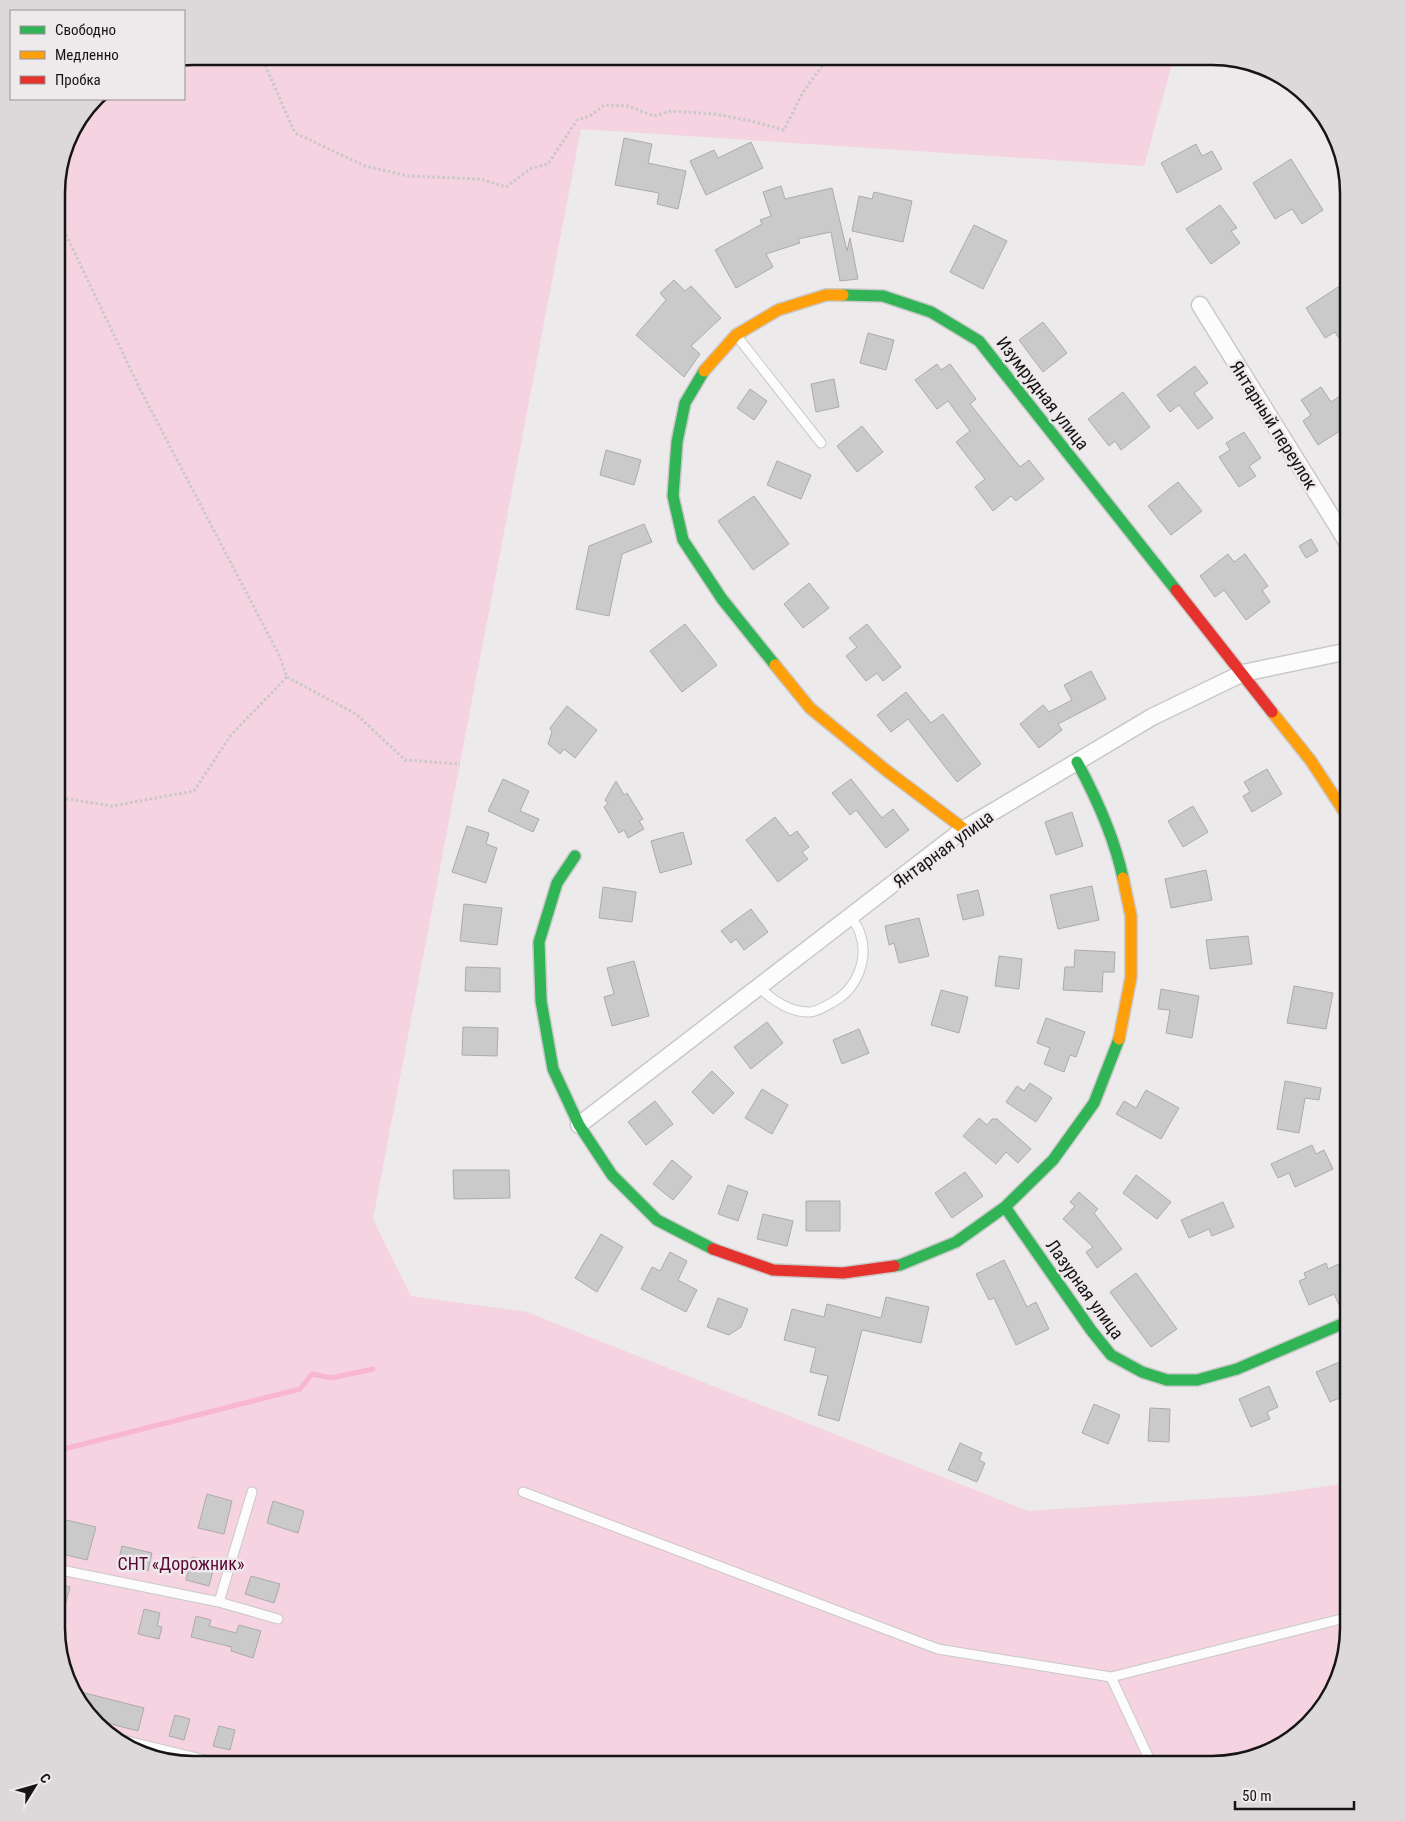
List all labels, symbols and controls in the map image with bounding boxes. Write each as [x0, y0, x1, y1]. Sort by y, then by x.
legend [10, 10, 185, 100]
text: Свободно [55, 21, 116, 39]
text: Медленно [55, 46, 119, 64]
text: Пробка [55, 71, 101, 89]
street label: Изумрудная улица [992, 332, 1094, 454]
street label: Янтарный переулок [1226, 357, 1322, 494]
street label: Янтарная улица [889, 806, 997, 892]
street label: Лазурная улица [1042, 1235, 1128, 1343]
park label: СНТ «Дорожник» [118, 1553, 244, 1574]
north arrow [10, 1761, 60, 1811]
text: С [37, 1770, 54, 1786]
scale bar [1235, 1778, 1354, 1810]
text: 50 m [1242, 1787, 1272, 1805]

